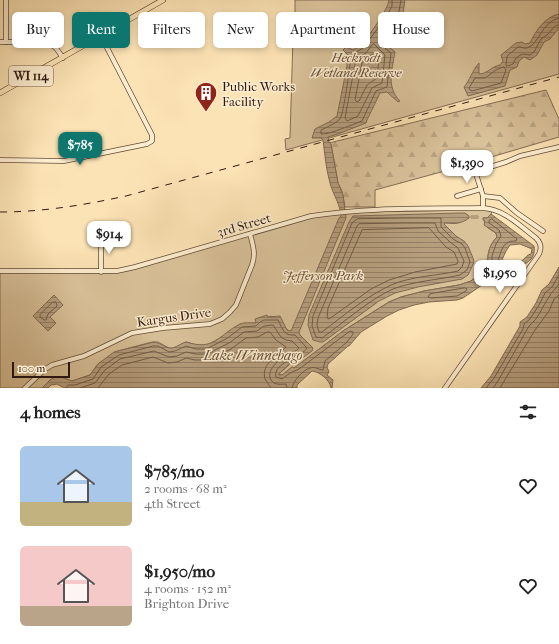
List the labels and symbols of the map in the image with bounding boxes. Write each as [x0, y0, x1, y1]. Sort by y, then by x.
park label: Heckrodt Wetland Reserve [310, 50, 402, 80]
road number: WI 114 [9, 66, 53, 86]
place label: Public Works Facility [222, 79, 295, 109]
building icon: Public Works Facility [193, 80, 219, 113]
pin: $785 [56, 132, 104, 166]
pin: $1,390 [434, 150, 500, 184]
street label: 3rd Street [216, 210, 273, 240]
pin: $914 [85, 221, 133, 255]
pin: $1,950 [467, 260, 533, 294]
park label: Jefferson Park [283, 268, 363, 283]
street label: Kargus Drive [136, 304, 213, 330]
water label: Lake Winnebago [202, 347, 303, 364]
scale bar [12, 360, 70, 379]

